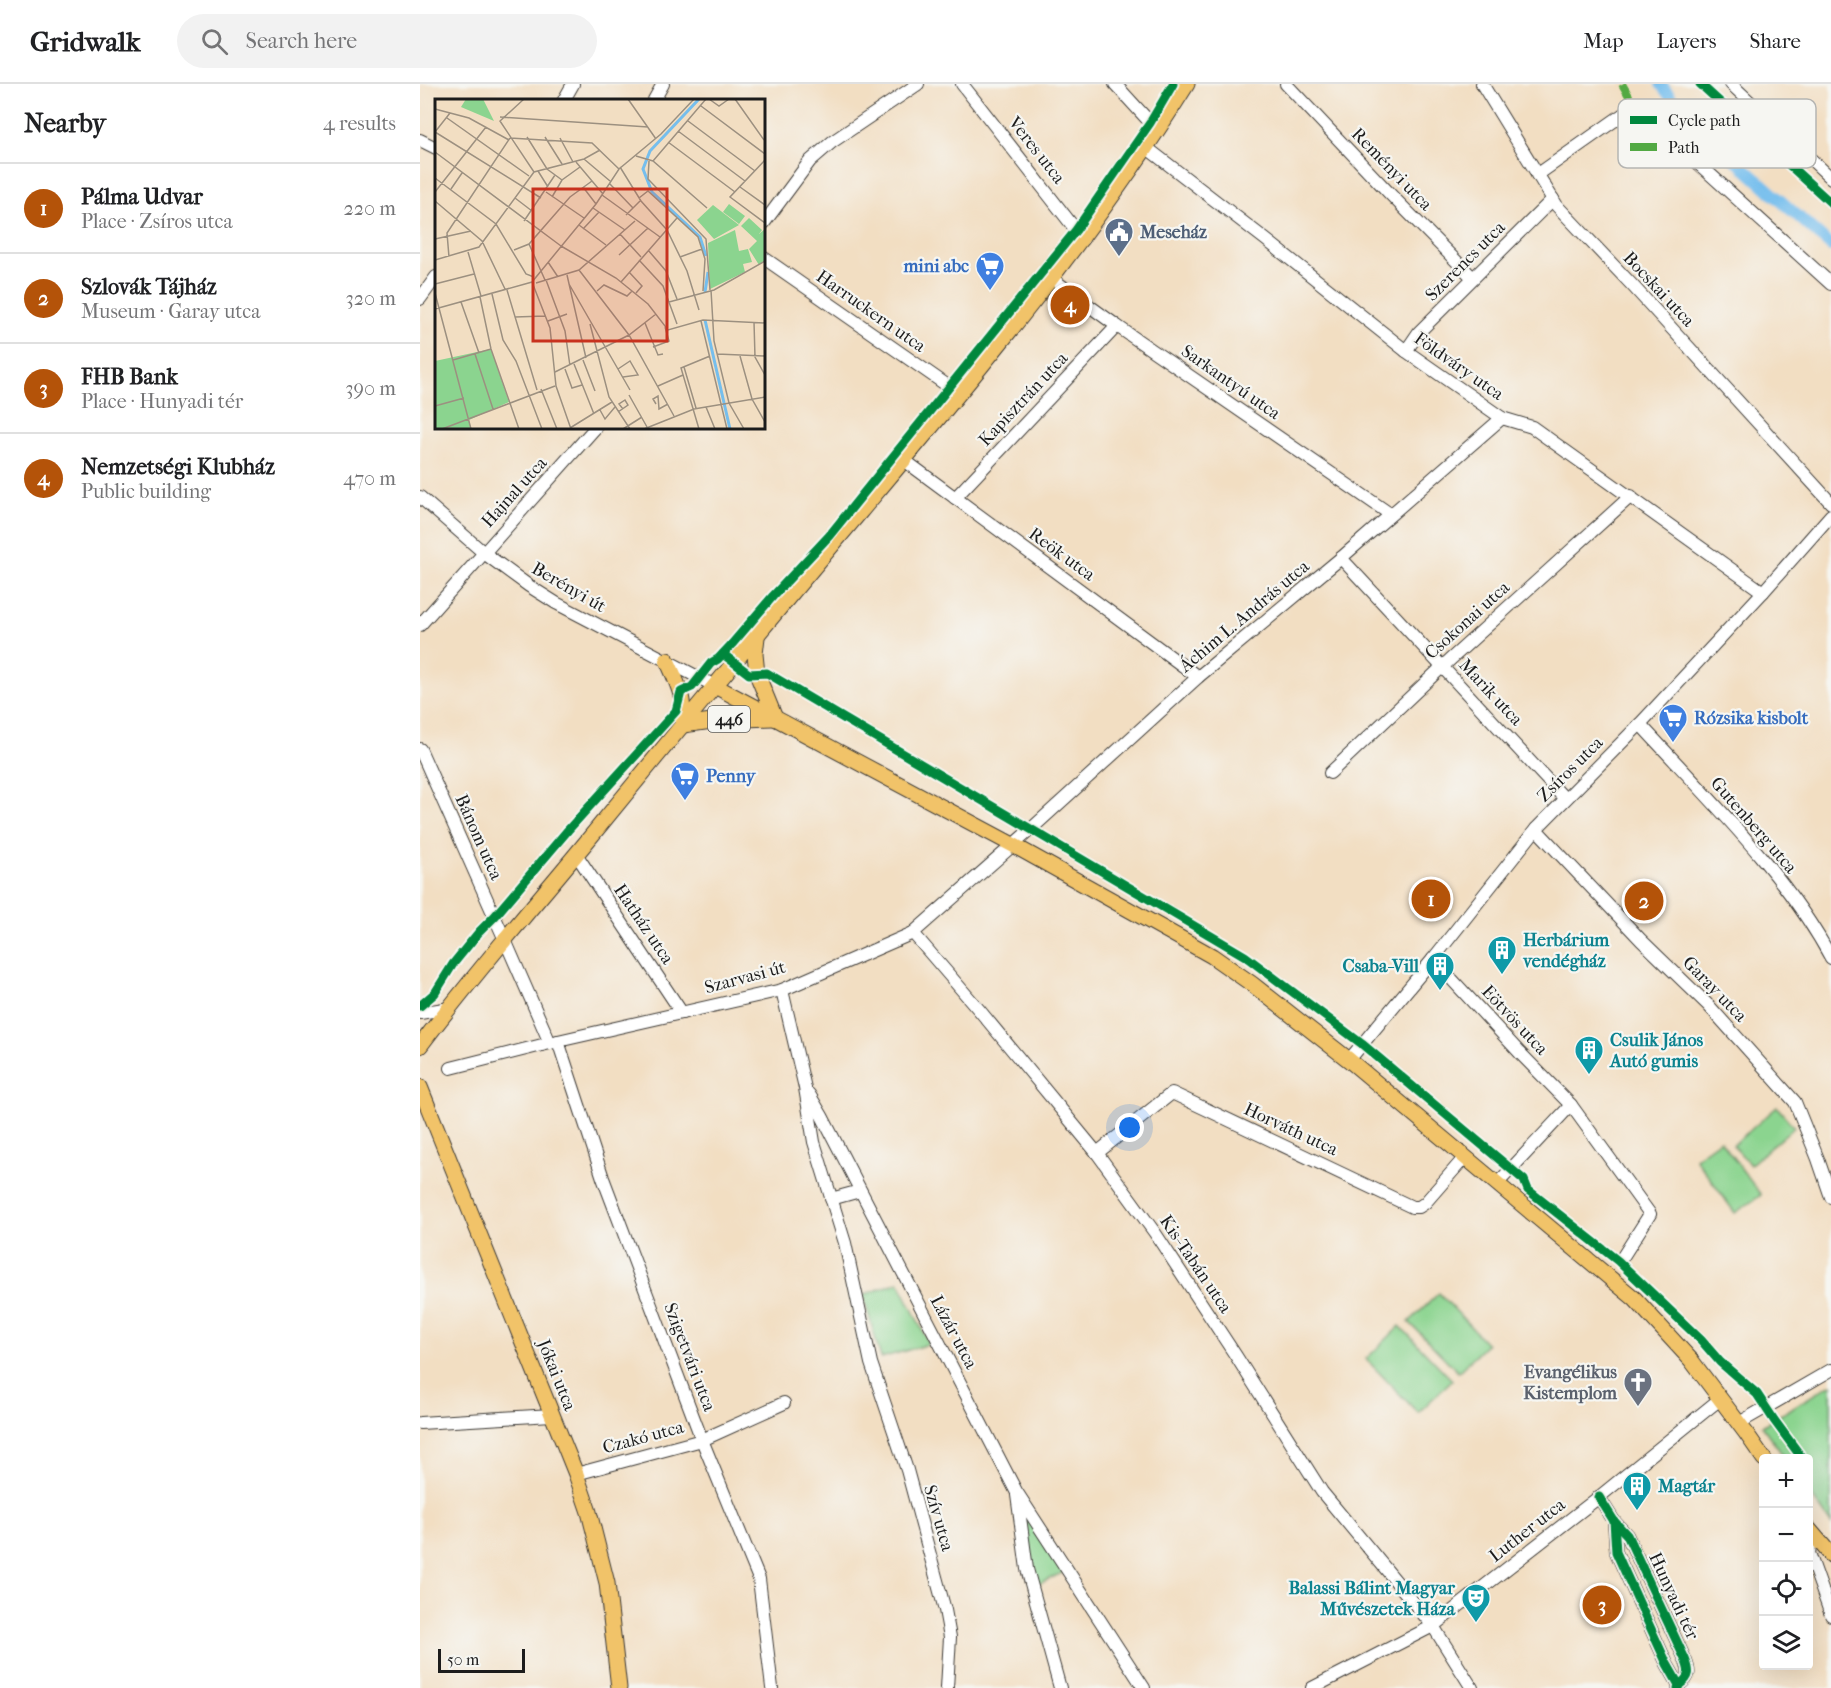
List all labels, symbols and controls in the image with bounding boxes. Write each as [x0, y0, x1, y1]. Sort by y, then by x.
search box [177, 14, 597, 68]
text: Gridwalk [30, 25, 141, 58]
icon: search [198, 25, 231, 58]
text: Search here [246, 28, 357, 54]
text: Map [1583, 29, 1624, 53]
text: Layers [1657, 29, 1716, 53]
text: Share [1749, 29, 1801, 53]
inset map [435, 99, 765, 429]
legend [1618, 99, 1816, 168]
text: Nearby [24, 108, 106, 139]
text: Cycle path [1668, 111, 1740, 130]
text: 4 results [323, 112, 396, 135]
street label: Veres utca [1003, 112, 1070, 189]
street label: Reményi utca [1347, 124, 1437, 216]
text: Path [1668, 138, 1700, 157]
text: Pálma Udvar [81, 184, 203, 210]
text: 1 [40, 197, 47, 220]
text: 220 m [343, 197, 396, 220]
text: Place · Zsíros utca [81, 210, 233, 233]
public building icon: Meseház [1103, 216, 1135, 258]
street label: Szerencs utca [1421, 217, 1510, 306]
place label: Meseház [1139, 222, 1207, 243]
street label: Bocskai utca [1619, 247, 1699, 332]
supermarket icon: mini abc [974, 250, 1006, 292]
place label: mini abc [902, 256, 969, 277]
street label: Harruckern utca [812, 266, 930, 357]
text: Szlovák Tájház [81, 274, 217, 300]
pin: 4 [1050, 282, 1090, 328]
text: 2 [38, 287, 49, 310]
text: 320 m [346, 287, 396, 310]
text: Museum · Garay utca [81, 300, 260, 323]
street label: Földváry utca [1410, 328, 1508, 405]
street label: Sarkantyú utca [1177, 341, 1285, 425]
street label: Kapisztrán utca [975, 348, 1073, 451]
text: FHB Bank [81, 364, 178, 390]
text: 3 [39, 377, 48, 400]
text: 390 m [345, 377, 396, 400]
text: Place · Hunyadi tér [81, 390, 243, 413]
street label: Hajnal utca [477, 452, 552, 532]
text: Nemzetségi Klubház [81, 454, 275, 480]
text: 4 [38, 467, 49, 490]
text: 470 m [343, 467, 396, 490]
text: Public building [81, 480, 211, 503]
street label: Reök utca [1025, 523, 1099, 586]
street label: Áchim L. András utca [1174, 555, 1314, 677]
street label: Berényi út [528, 558, 610, 617]
street label: Csokonai utca [1421, 576, 1514, 664]
street label: Marik utca [1454, 655, 1527, 731]
supermarket icon: Rózsika kisbolt [1657, 702, 1689, 744]
road number: 446 [708, 706, 750, 732]
place label: Rózsika kisbolt [1694, 708, 1809, 729]
street label: Zsíros utca [1533, 732, 1608, 807]
supermarket icon: Penny [669, 760, 701, 802]
place label: Penny [706, 766, 757, 787]
street label: Gutenberg utca [1706, 773, 1802, 878]
street label: Bánom utca [450, 791, 507, 884]
pin: 1 [1412, 876, 1450, 922]
pin: 2 [1624, 878, 1664, 924]
street label: Hatház utca [609, 880, 678, 969]
place label: Herbárium vendégház [1522, 930, 1610, 972]
building icon: Herbárium vendégház [1486, 934, 1518, 976]
building icon: Csaba-Vill [1424, 950, 1456, 992]
street label: Garay utca [1678, 952, 1751, 1027]
street label: Szarvasi út [702, 956, 788, 998]
place label: Csaba-Vill [1343, 956, 1420, 977]
street label: Eötvös utca [1477, 981, 1553, 1060]
place label: Csulik János Autó gumis [1609, 1030, 1704, 1072]
building icon: Csulik János Autó gumis [1573, 1034, 1605, 1076]
street label: Horváth utca [1241, 1099, 1342, 1161]
your location [1115, 1113, 1144, 1142]
street label: Kis-Tabán utca [1155, 1211, 1236, 1318]
street label: Lázár utca [926, 1292, 982, 1373]
street label: Szigetvári utca [659, 1300, 720, 1415]
street label: Jókai utca [532, 1335, 581, 1414]
place label: Evangélikus Kistemplom [1523, 1362, 1618, 1404]
church icon: Evangélikus Kistemplom [1622, 1366, 1654, 1408]
street label: Czakó utca [600, 1416, 687, 1458]
map controls [1759, 1454, 1813, 1670]
button: + [1759, 1454, 1813, 1508]
building icon: Magtár [1621, 1470, 1653, 1512]
place label: Magtár [1657, 1476, 1715, 1497]
street label: Szív utca [919, 1483, 958, 1554]
street label: Luther utca [1485, 1494, 1570, 1567]
button: − [1759, 1508, 1813, 1562]
street label: Hunyadi tér [1644, 1549, 1703, 1643]
button: locate [1759, 1562, 1813, 1616]
place label: Balassi Bálint Magyar Művészetek Háza [1288, 1578, 1456, 1620]
theatre icon: Balassi Bálint Magyar Művészetek Háza [1460, 1582, 1492, 1624]
pin: 3 [1582, 1582, 1622, 1628]
button: layers [1759, 1616, 1813, 1670]
scale bar [438, 1646, 525, 1674]
text: 50 m [447, 1650, 479, 1669]

